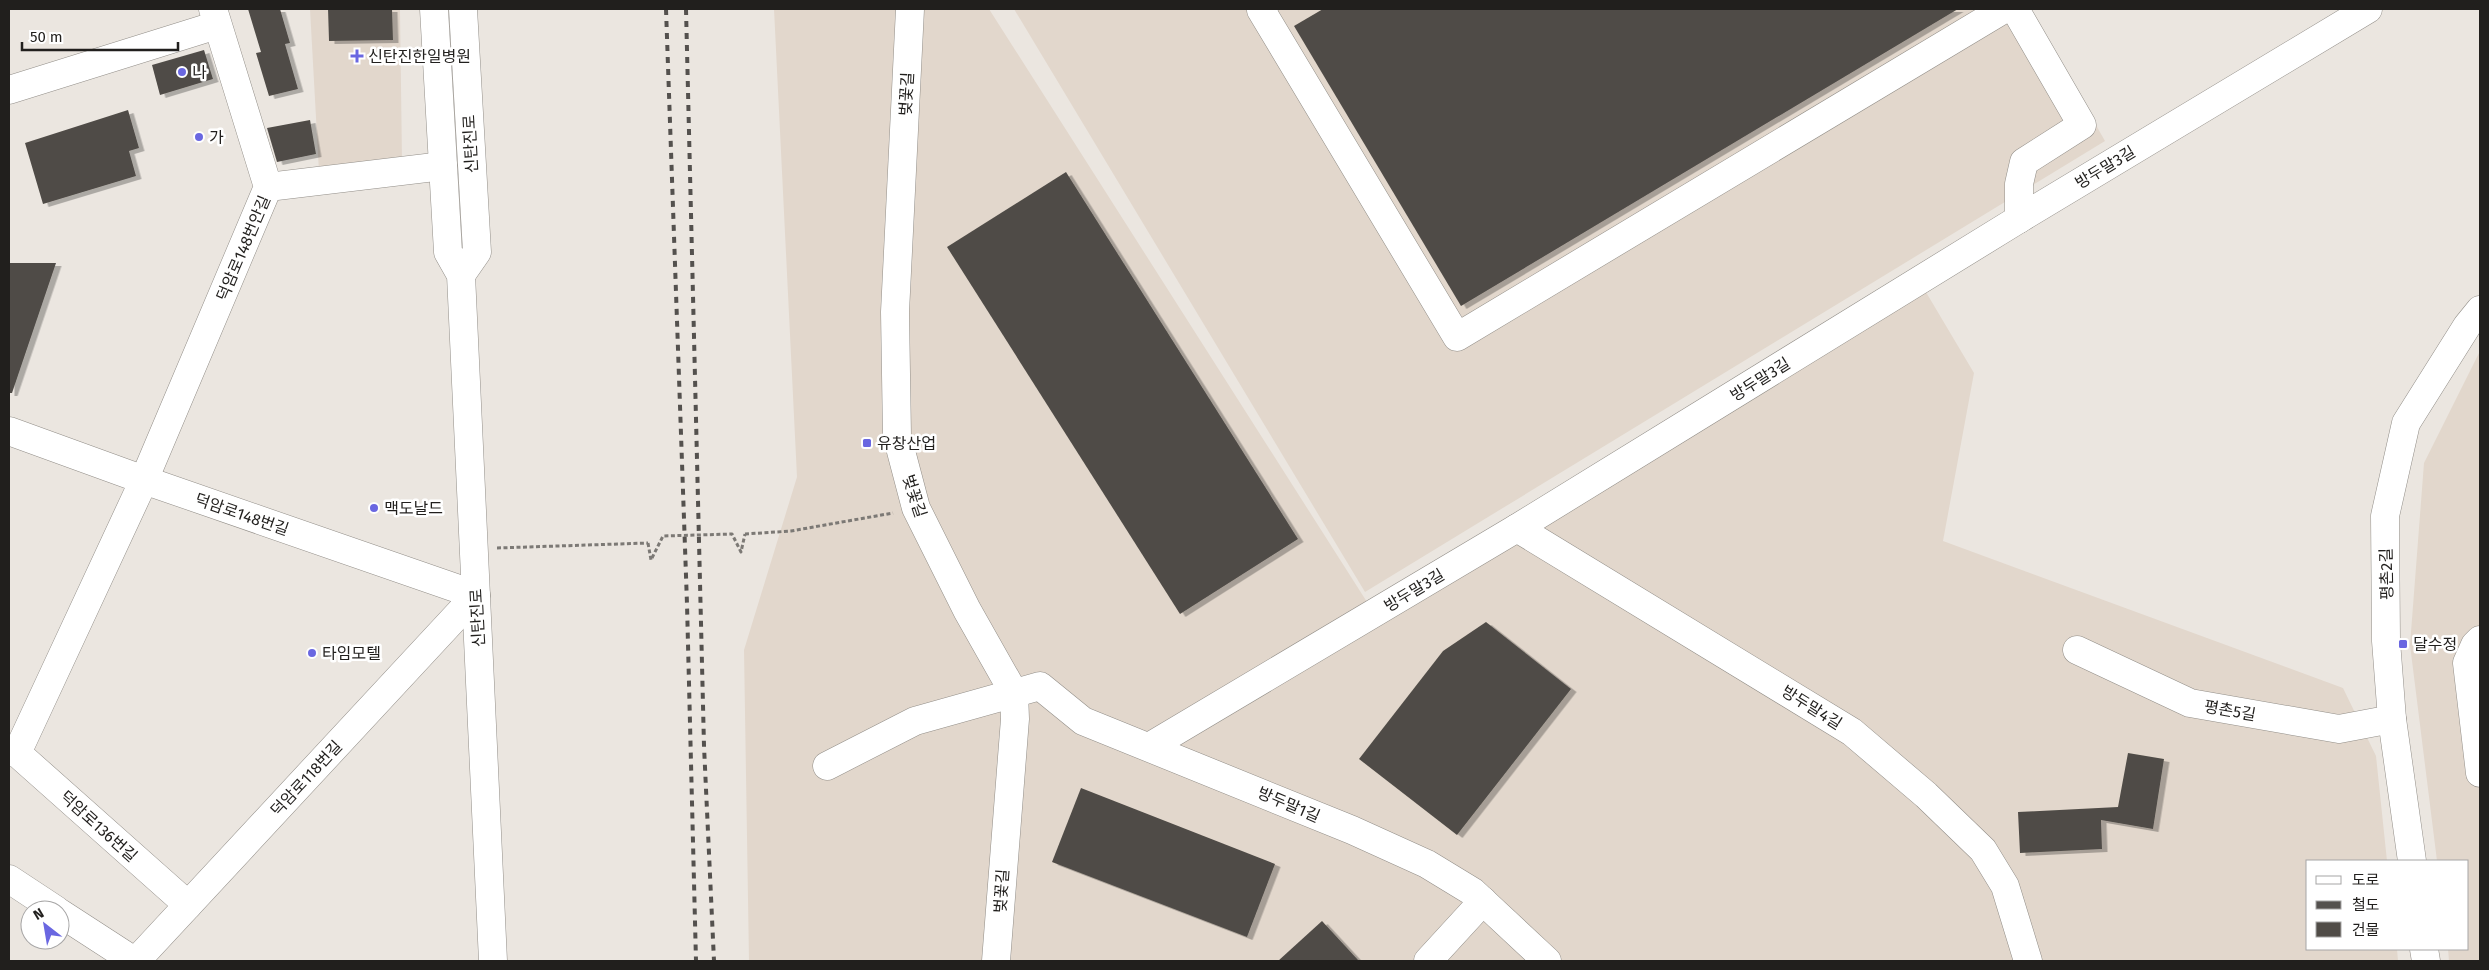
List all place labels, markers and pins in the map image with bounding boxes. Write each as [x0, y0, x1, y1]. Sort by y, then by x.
place label: 신탄진한일병원 [368, 47, 471, 66]
marker: 신탄진한일병원 [350, 49, 364, 63]
place label: 나 [192, 63, 207, 82]
marker: 나 [176, 66, 188, 78]
place label: 가 [209, 128, 224, 147]
marker: 가 [193, 131, 205, 143]
place label: 유창산업 [877, 434, 936, 453]
marker: 유창산업 [861, 437, 873, 449]
place label: 맥도날드 [384, 499, 443, 518]
marker: 맥도날드 [368, 502, 380, 514]
place label: 달수정 [2413, 635, 2457, 654]
marker: 달수정 [2397, 638, 2409, 650]
place label: 타임모텔 [322, 644, 381, 663]
marker: 타임모텔 [306, 647, 318, 659]

